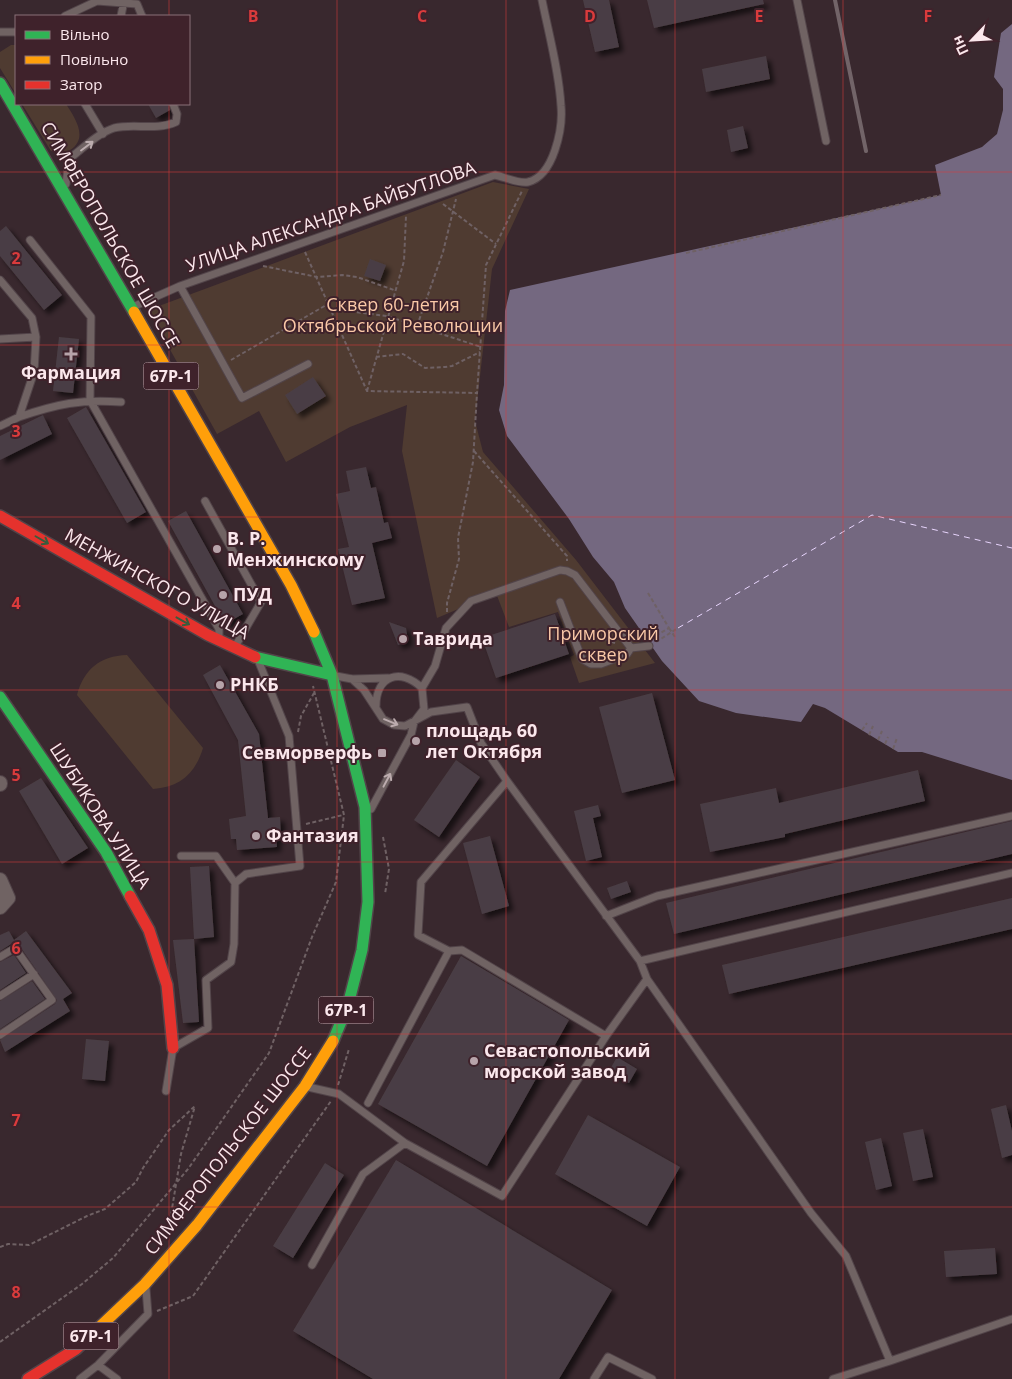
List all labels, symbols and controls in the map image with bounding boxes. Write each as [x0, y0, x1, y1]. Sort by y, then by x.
text: B [248, 5, 258, 27]
text: C [417, 5, 427, 27]
text: D [584, 5, 596, 27]
text: E [755, 5, 764, 27]
text: F [924, 5, 932, 27]
legend [15, 15, 190, 105]
north arrow [947, 15, 997, 65]
text: Вільно [60, 24, 109, 44]
text: Пн [947, 33, 973, 59]
text: Повільно [60, 49, 128, 69]
text: Затор [60, 74, 102, 94]
street label: СИМФЕРОПОЛЬСКОЕ ШОССЕ [36, 117, 186, 352]
one-way arrow [80, 141, 94, 151]
street label: УЛИЦА АЛЕКСАНДРА БАЙБУТЛОВА [183, 155, 479, 277]
text: 2 [11, 247, 21, 269]
park label: Сквер 60-летия Октябрьской Революции [283, 292, 503, 337]
marker: Фармация [65, 348, 77, 360]
place label: Фармация [21, 360, 121, 384]
road number: 67Р-1 [144, 362, 198, 390]
text: 3 [11, 420, 21, 442]
street label: МЕНЖИНСКОГО УЛИЦА [61, 522, 255, 644]
place label: В. Р. Менжинскому [227, 526, 365, 571]
one-way arrow [35, 536, 49, 546]
marker: В. Р. Менжинскому [211, 543, 223, 555]
place label: ПУД [233, 582, 272, 606]
marker: ПУД [217, 589, 229, 601]
text: 4 [11, 592, 21, 614]
one-way arrow [175, 617, 190, 627]
park label: Приморский сквер [547, 621, 659, 666]
place label: Таврида [413, 626, 493, 650]
marker: Таврида [397, 633, 409, 645]
place label: РНКБ [230, 672, 279, 696]
marker: РНКБ [214, 679, 226, 691]
one-way arrow [383, 718, 398, 727]
place label: площадь 60 лет Октября [426, 718, 542, 763]
marker: площадь 60 лет Октября [410, 735, 422, 747]
street label: ШУБИКОВА УЛИЦА [45, 738, 157, 893]
place label: Севморверфь [242, 740, 372, 764]
marker: Севморверфь [376, 747, 388, 759]
text: 5 [11, 764, 21, 786]
one-way arrow [382, 772, 392, 787]
place label: Фантазия [266, 823, 359, 847]
marker: Фантазия [250, 830, 262, 842]
text: 6 [11, 937, 21, 959]
road number: 67Р-1 [318, 996, 374, 1024]
place label: Севастопольский морской завод [484, 1038, 651, 1083]
street label: СИМФЕРОПОЛЬСКОЕ ШОССЕ [138, 1041, 316, 1259]
marker: Севастопольский морской завод [468, 1055, 480, 1067]
text: 7 [11, 1109, 21, 1131]
text: 8 [11, 1281, 21, 1303]
road number: 67Р-1 [64, 1322, 118, 1350]

